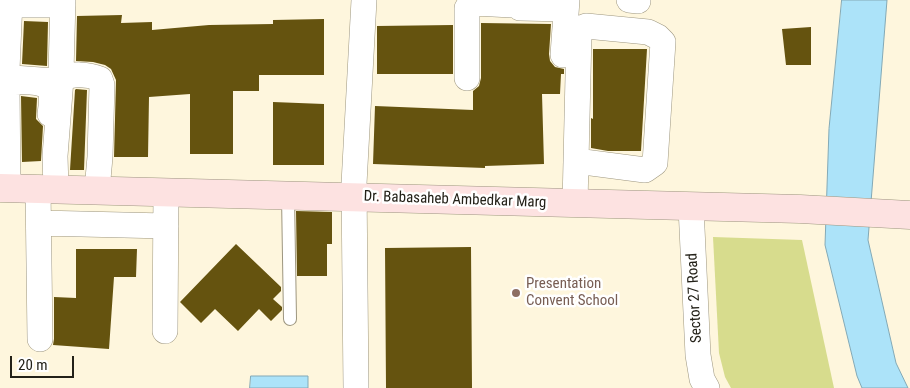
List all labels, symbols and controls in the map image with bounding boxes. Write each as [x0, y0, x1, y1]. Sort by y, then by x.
street label: Dr. Babasaheb Ambedkar Marg [363, 188, 547, 212]
street label: Sector 27 Road [684, 253, 706, 343]
place label: Presentation Convent School [526, 275, 618, 310]
marker: Presentation Convent School [510, 287, 522, 299]
scale bar [12, 346, 76, 378]
text: 20 m [18, 356, 48, 374]

